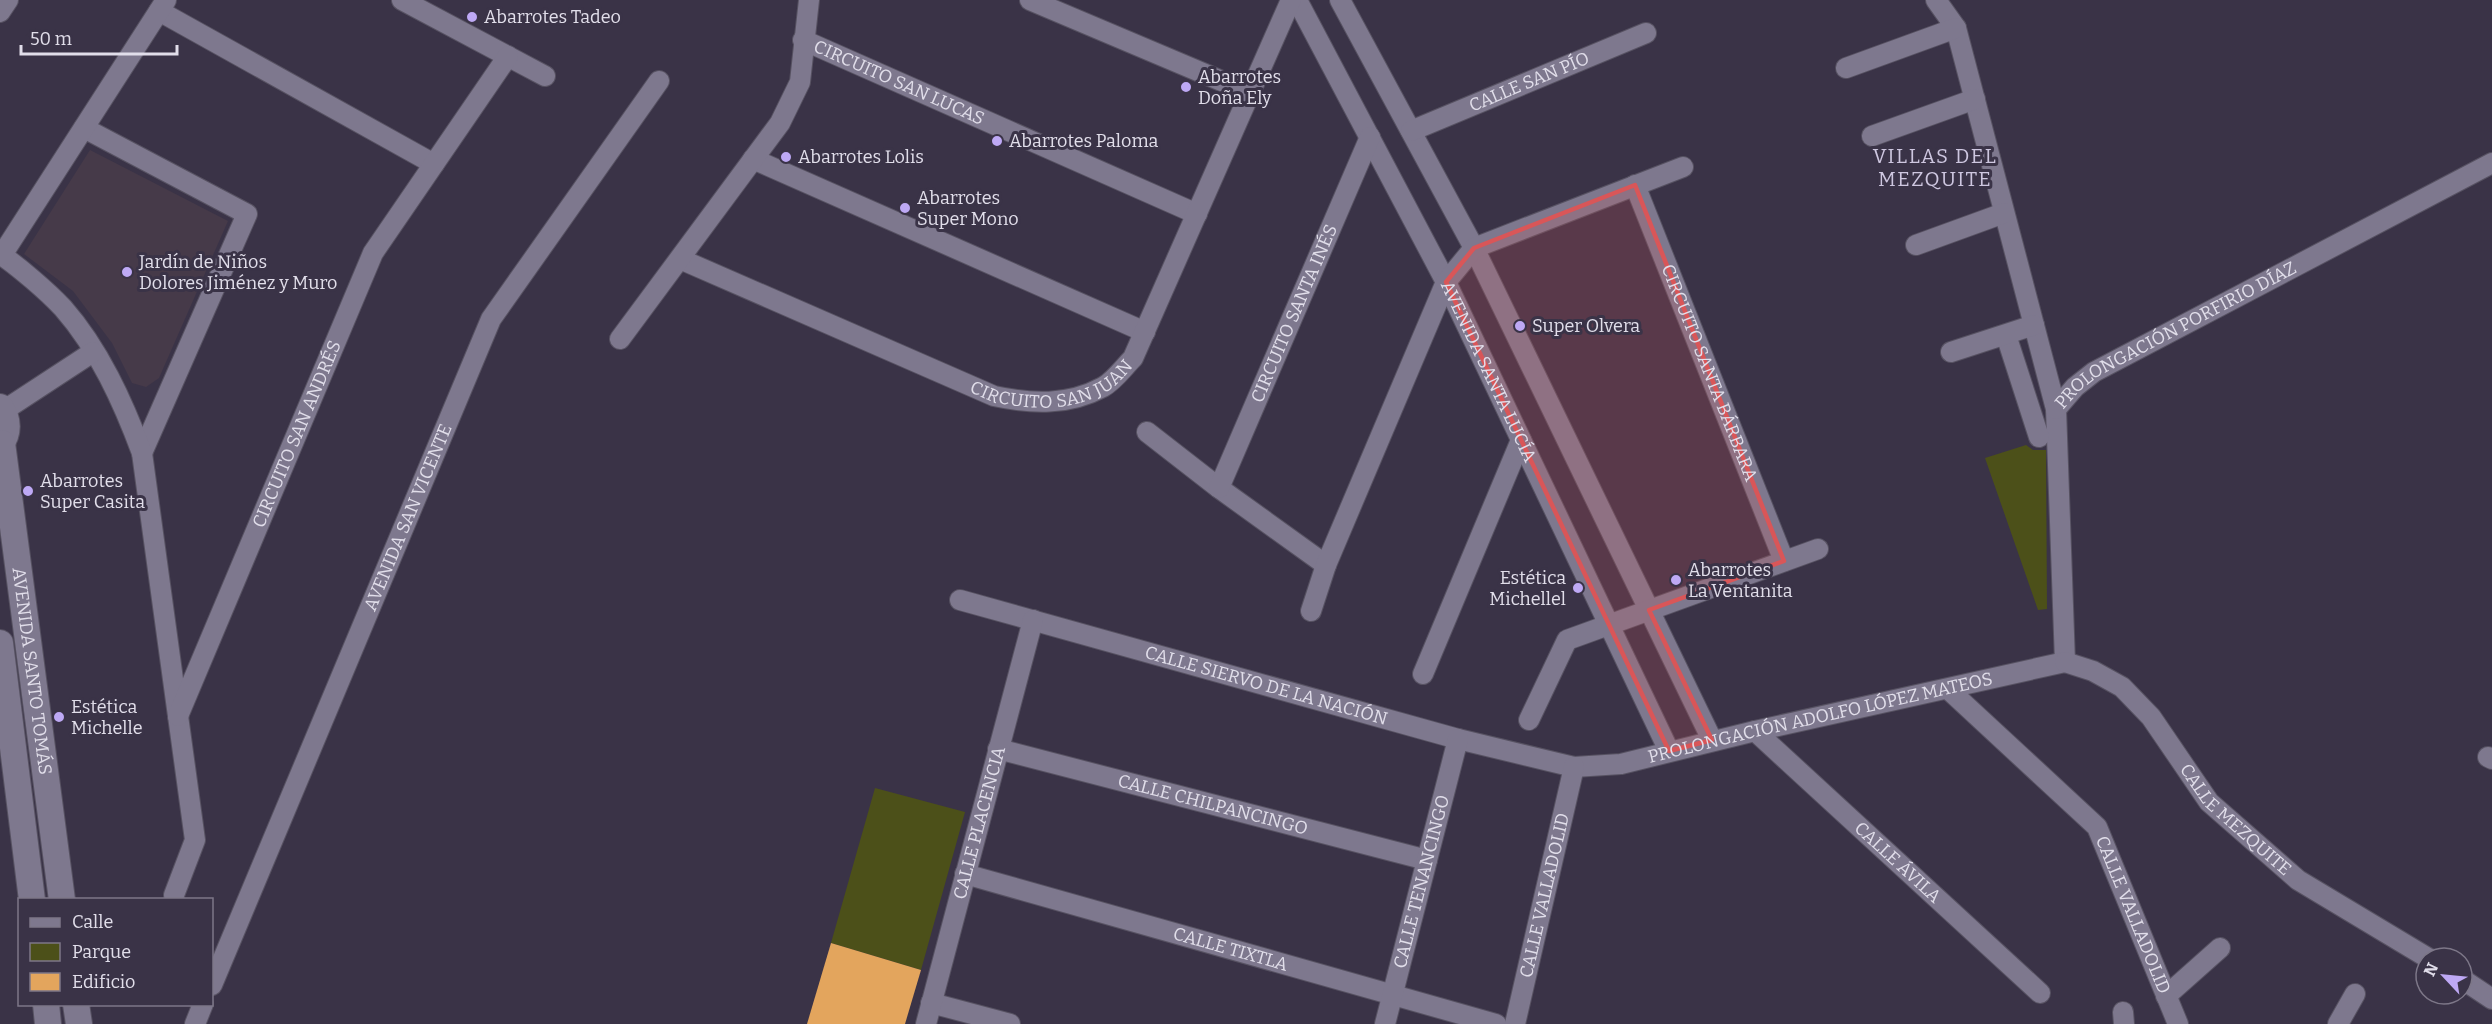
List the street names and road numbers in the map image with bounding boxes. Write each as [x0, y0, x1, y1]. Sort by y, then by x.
street label: CIRCUITO SAN LUCAS [810, 35, 988, 130]
street label: CALLE SAN PÍO [1466, 47, 1593, 117]
street label: CIRCUITO SANTA INÉS [1246, 221, 1342, 406]
street label: PROLONGACIÓN PORFIRIO DÍAZ [2050, 257, 2300, 413]
street label: CIRCUITO SANTA BÁRBARA [1657, 261, 1762, 485]
street label: AVENIDA SANTA LUCÍA [1436, 277, 1541, 466]
street label: CIRCUITO SAN ANDRÉS [248, 337, 346, 531]
street label: CIRCUITO SAN JUAN [967, 355, 1137, 413]
street label: AVENIDA SAN VICENTE [359, 421, 457, 614]
street label: AVENIDA SANTO TOMÁS [7, 566, 56, 776]
street label: CALLE SIERVO DE LA NACIÓN [1142, 641, 1390, 730]
street label: PROLONGACIÓN ADOLFO LÓPEZ MATEOS [1646, 667, 1995, 768]
street label: CALLE PLACENCIA [948, 744, 1010, 902]
street label: CALLE MEZQUITE [2175, 759, 2296, 880]
street label: CALLE CHILPANCINGO [1116, 769, 1310, 840]
street label: CALLE TENANCINGO [1389, 792, 1454, 971]
street label: CALLE VALLADOLID [1515, 811, 1574, 980]
street label: CALLE ÁVILA [1850, 817, 1946, 908]
street label: CALLE VALLADOLID [2091, 833, 2175, 997]
street label: CALLE TIXTLA [1171, 922, 1291, 976]

